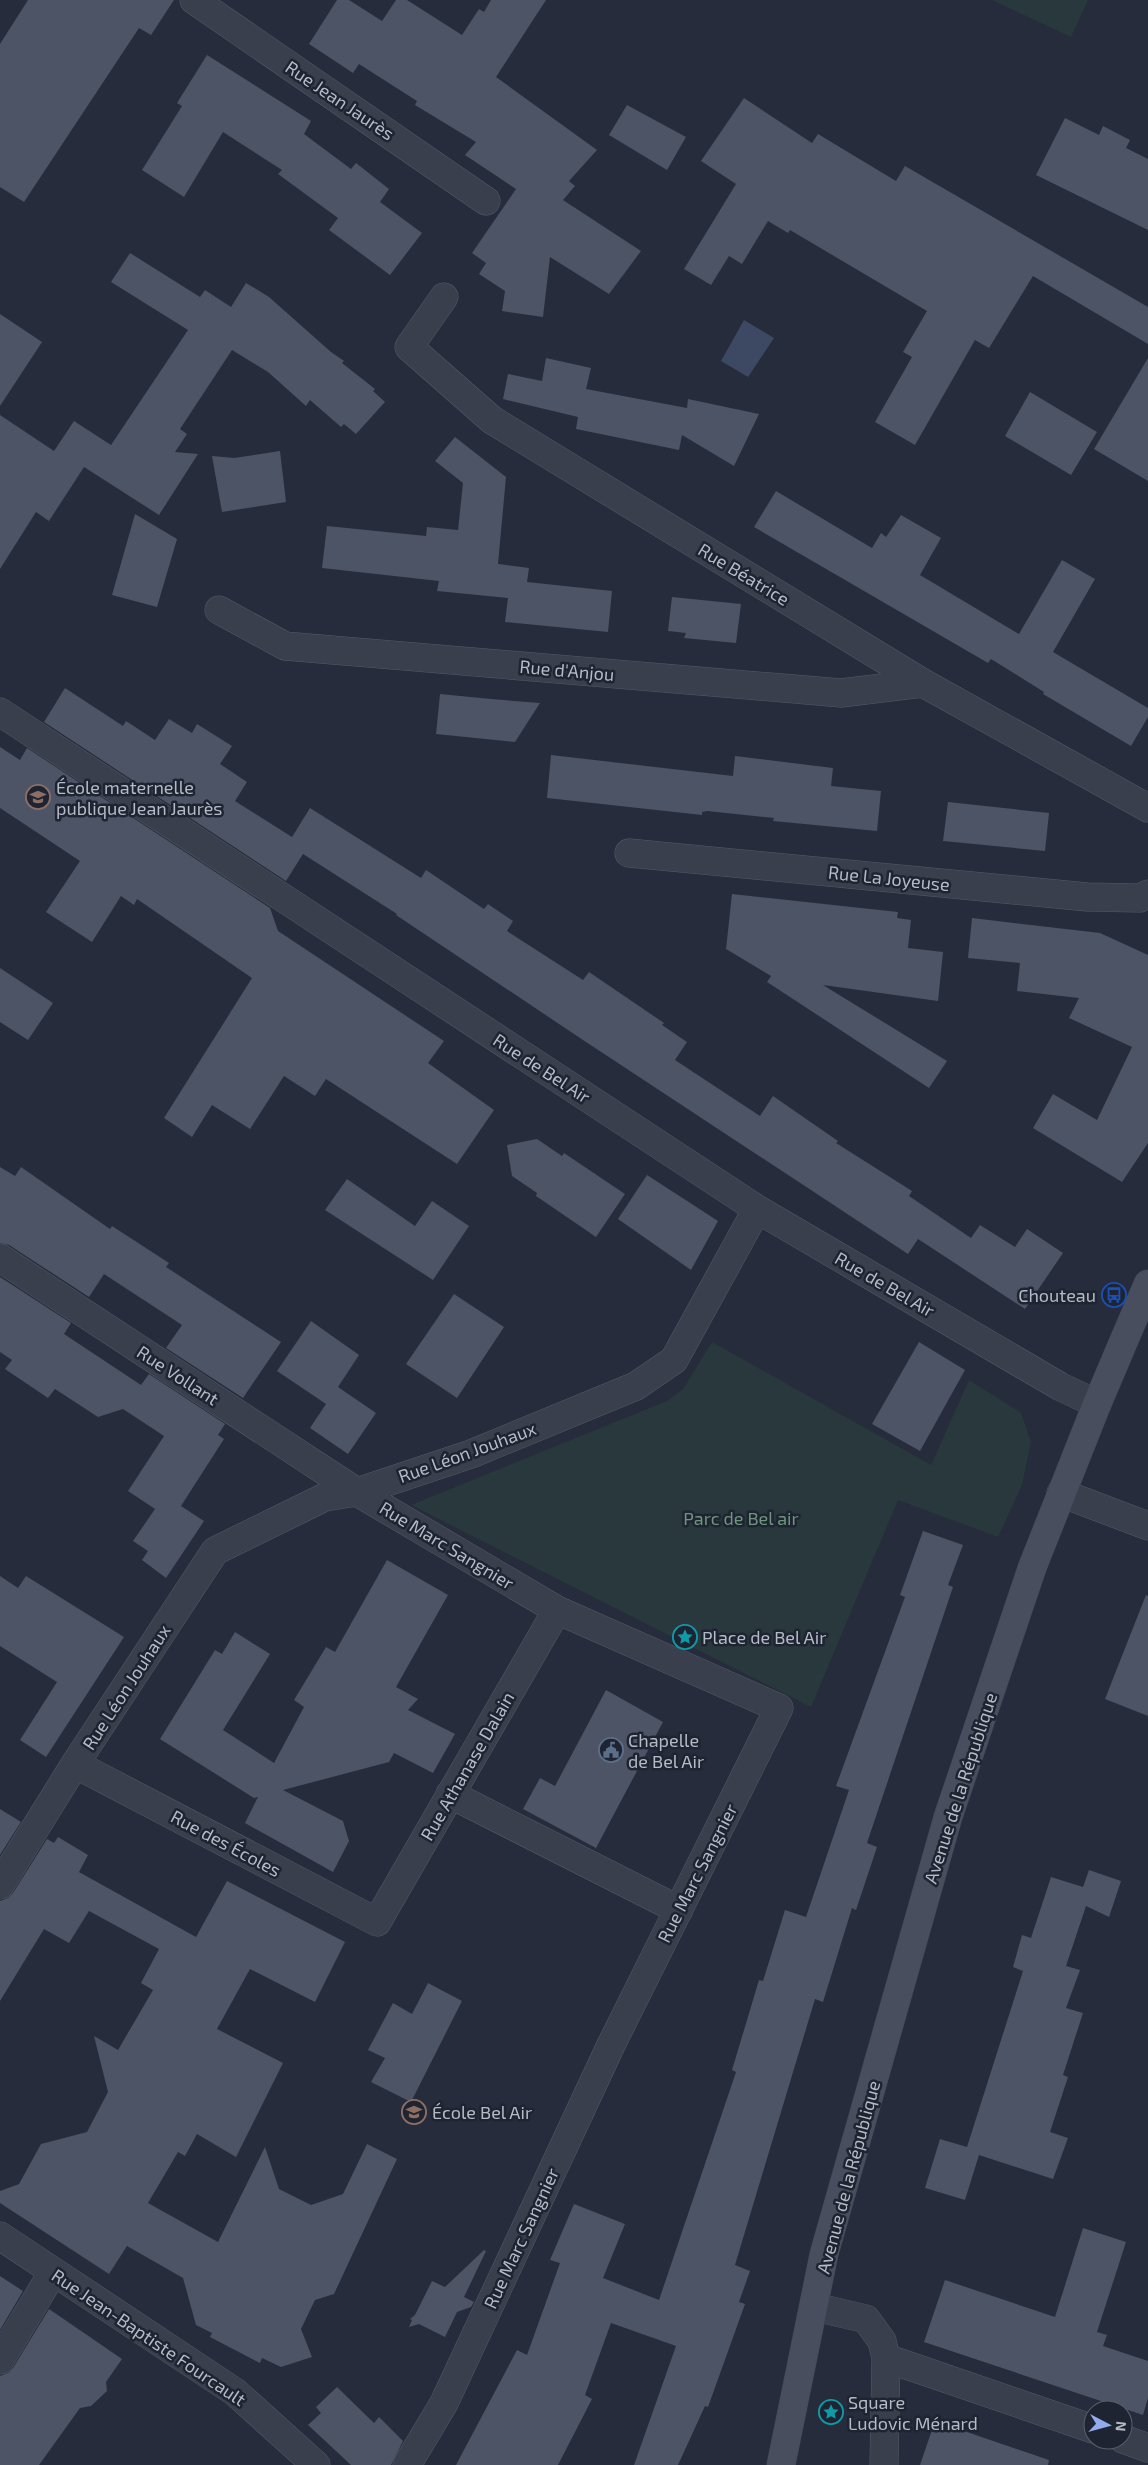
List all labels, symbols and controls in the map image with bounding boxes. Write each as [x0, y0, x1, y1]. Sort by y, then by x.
street label: Rue Jean Jaurès [281, 55, 399, 145]
street label: Rue Béatrice [694, 538, 794, 610]
street label: Rue d'Anjou [519, 655, 615, 685]
place label: École maternelle publique Jean Jaurès [56, 776, 222, 819]
school or university icon: École maternelle publique Jean Jaurès [25, 784, 51, 810]
street label: Rue La Joyeuse [827, 861, 951, 895]
street label: Rue de Bel Air [489, 1028, 595, 1108]
street label: Rue de Bel Air [831, 1247, 939, 1321]
bus stop icon: Chouteau [1101, 1282, 1127, 1308]
place label: Chouteau [1018, 1284, 1096, 1306]
street label: Rue Vollant [133, 1340, 223, 1410]
street label: Rue Léon Jouhaux [395, 1417, 539, 1487]
street label: Rue Marc Sangnier [376, 1496, 518, 1594]
park label: Parc de Bel air [683, 1507, 799, 1529]
street label: Rue Léon Jouhaux [77, 1620, 175, 1754]
place icon: Place de Bel Air [672, 1624, 698, 1650]
place label: Place de Bel Air [702, 1626, 826, 1648]
street label: Rue Athanase Dalain [415, 1688, 519, 1844]
street label: Avenue de la République [919, 1690, 1001, 1886]
place label: Chapelle de Bel Air [628, 1729, 704, 1772]
public building icon: Chapelle de Bel Air [598, 1737, 624, 1763]
street label: Rue Marc Sangnier [653, 1800, 741, 1946]
street label: Rue des Écoles [167, 1805, 285, 1881]
street label: Avenue de la République [812, 2078, 884, 2276]
school or university icon: École Bel Air [401, 2099, 427, 2125]
place label: École Bel Air [432, 2101, 532, 2123]
street label: Rue Marc Sangnier [479, 2164, 563, 2312]
street label: Rue Jean-Baptiste Fourcault [48, 2264, 250, 2410]
place label: Square Ludovic Ménard [848, 2391, 978, 2434]
place icon: Square Ludovic Ménard [818, 2399, 844, 2425]
north arrow [1083, 2400, 1133, 2450]
text: N [1112, 2420, 1130, 2432]

